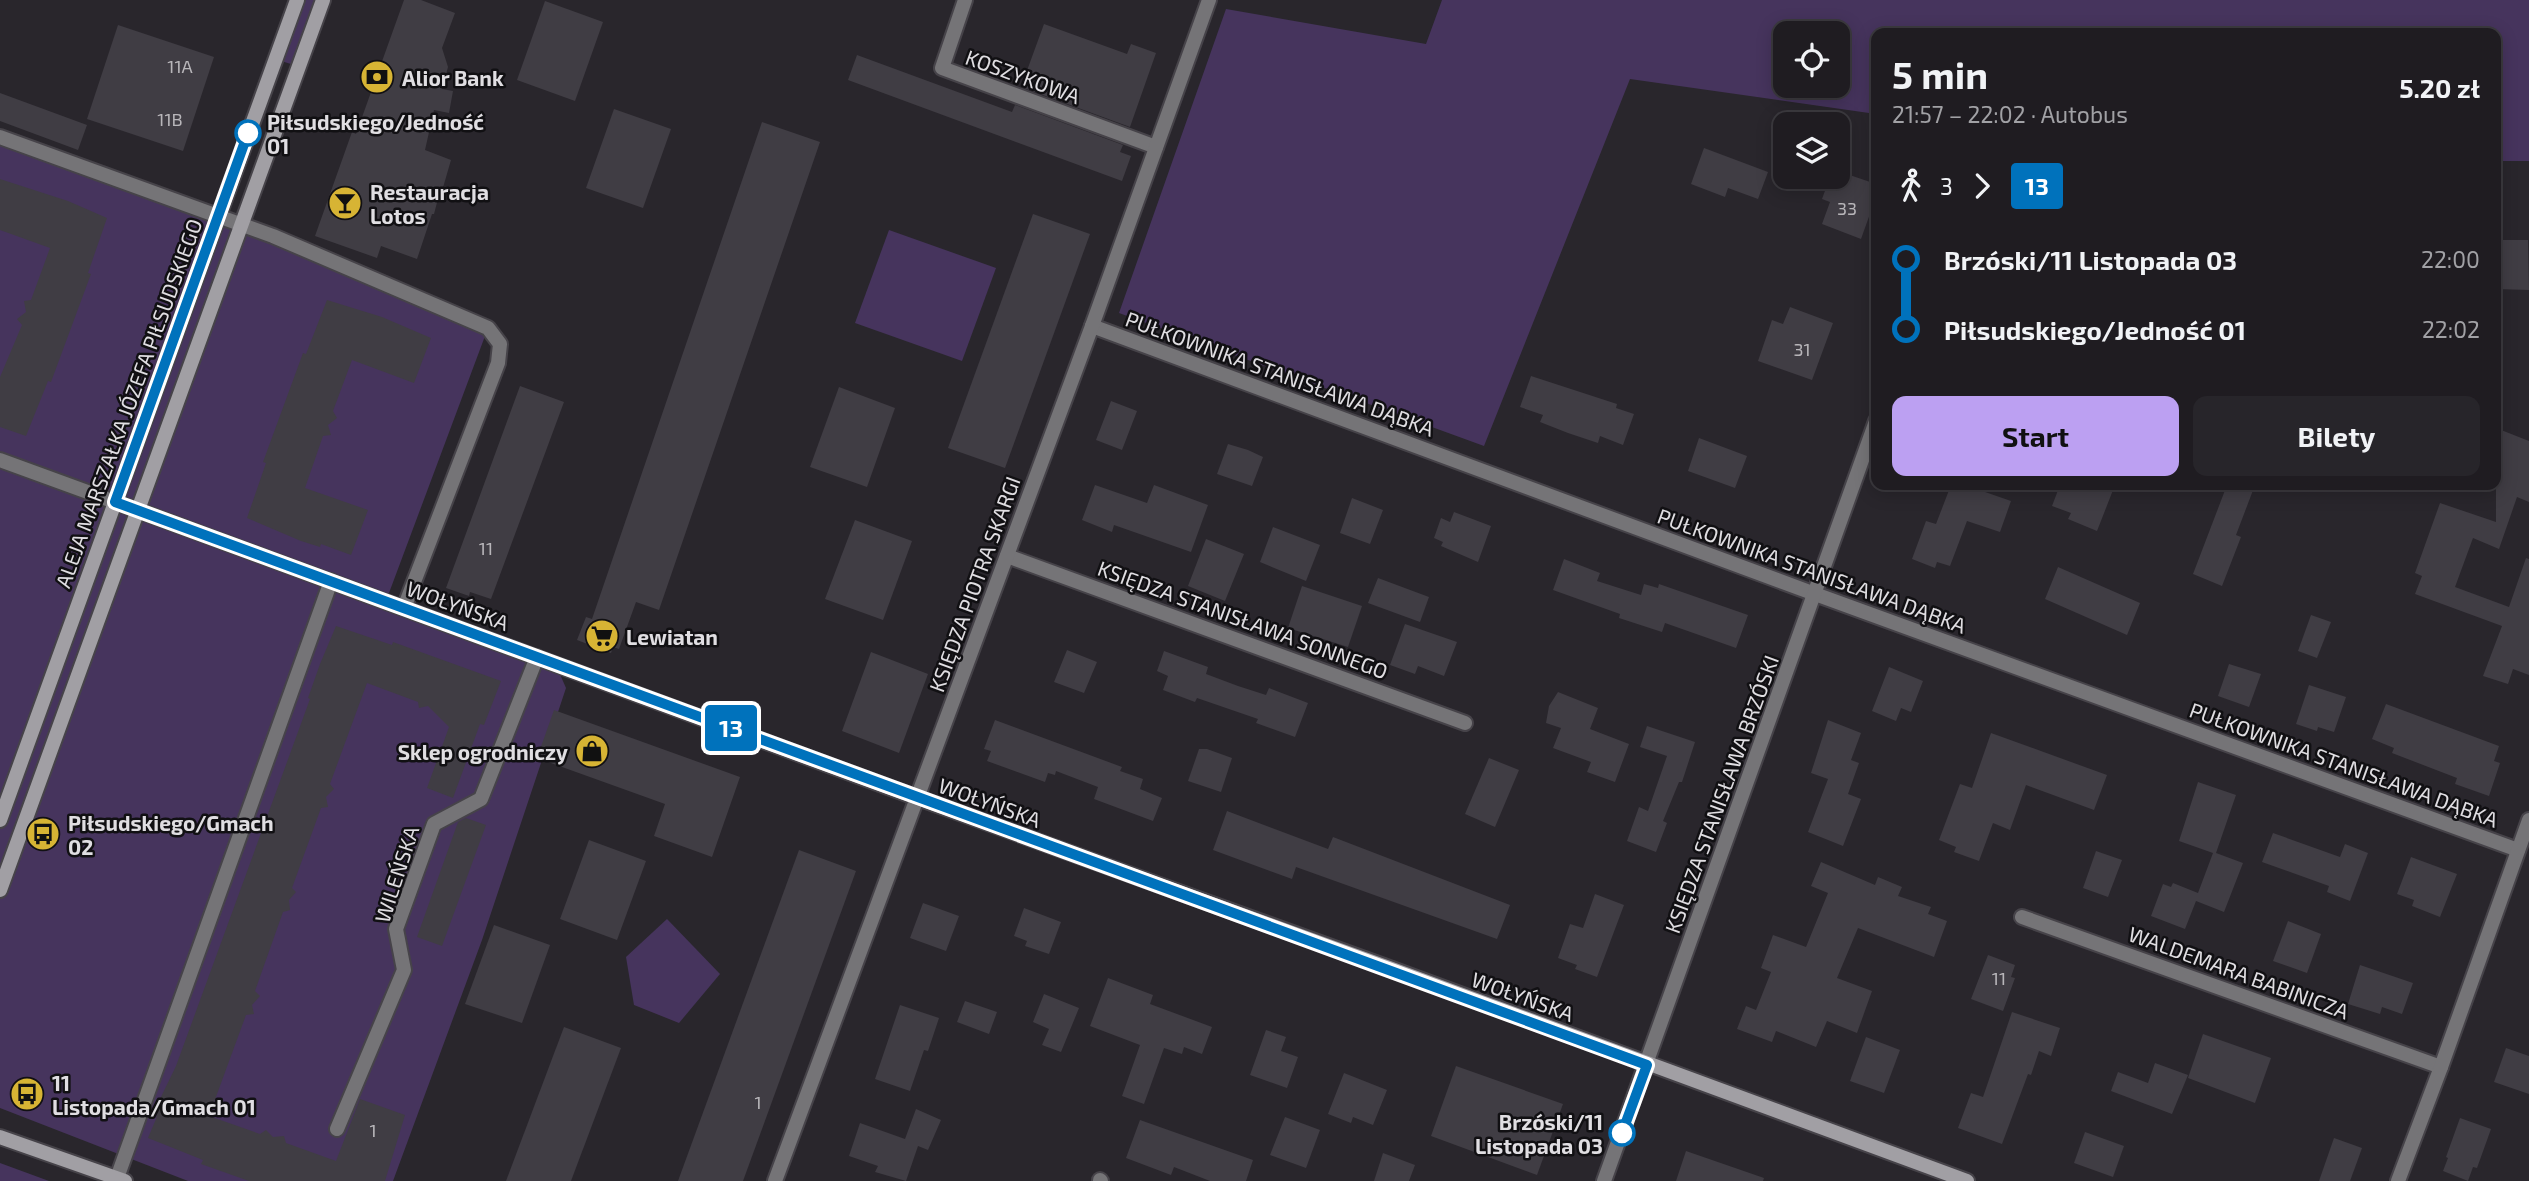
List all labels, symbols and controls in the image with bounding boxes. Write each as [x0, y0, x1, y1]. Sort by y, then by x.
map controls [1773, 21, 1850, 189]
button: locate [1773, 21, 1850, 98]
street label: KOSZYKOWA [962, 44, 1084, 108]
text: 5 min [1892, 51, 1988, 97]
house number: 11A [167, 55, 194, 77]
bank icon: Alior Bank [358, 58, 396, 96]
place label: Alior Bank [402, 65, 504, 90]
text: 5.20 zł [2399, 72, 2480, 103]
text: 21:57 – 22:02 · Autobus [1892, 100, 2128, 128]
house number: 11B [157, 108, 183, 130]
place label: Piłsudskiego/Jedność 01 [267, 109, 484, 158]
button: layers [1773, 112, 1850, 189]
marker: Piłsudskiego/Jedność 01 [235, 120, 261, 146]
icon: walk [1892, 167, 1930, 205]
icon: forward [1963, 167, 2001, 205]
text: 13 [2025, 171, 2049, 200]
text: 3 [1940, 172, 1953, 200]
place label: Restauracja Lotos [370, 179, 489, 228]
bar icon: Restauracja Lotos [326, 184, 364, 222]
house number: 33 [1837, 197, 1857, 219]
street label: ALEJA MARSZAŁKA JÓZEFA PIŁSUDSKIEGO [49, 215, 207, 591]
text: Brzóski/11 Listopada 03 [1944, 244, 2237, 275]
text: 22:00 [2421, 245, 2480, 273]
street label: PUŁKOWNIKA STANISŁAWA DĄBKA [1122, 305, 1438, 441]
text: Piłsudskiego/Jedność 01 [1944, 314, 2246, 345]
text: 22:02 [2422, 315, 2480, 343]
house number: 31 [1793, 338, 1811, 360]
button: Start [1892, 396, 2179, 476]
button: Bilety [2193, 396, 2480, 476]
street label: KSIĘDZA PIOTRA SKARGI [923, 473, 1025, 695]
street label: PUŁKOWNIKA STANISŁAWA DĄBKA [1654, 502, 1970, 638]
house number: 11 [479, 537, 493, 559]
street label: KSIĘDZA STANISŁAWA SONNEGO [1095, 555, 1391, 683]
street label: WOŁYŃSKA [403, 575, 513, 635]
supermarket icon: Lewiatan [583, 617, 621, 655]
place label: Lewiatan [626, 624, 718, 649]
street label: KSIĘDZA STANISŁAWA BRZÓSKI [1659, 652, 1783, 936]
street label: PUŁKOWNIKA STANISŁAWA DĄBKA [2186, 696, 2502, 832]
line badge: 13 [700, 705, 762, 751]
text: 13 [719, 713, 743, 742]
shop icon: Sklep ogrodniczy [573, 732, 611, 770]
place label: Sklep ogrodniczy [398, 739, 568, 765]
street label: WOŁYŃSKA [935, 772, 1045, 832]
place label: Piłsudskiego/Gmach 02 [68, 810, 274, 859]
bus stop icon: Piłsudskiego/Gmach 02 [24, 815, 62, 853]
street label: WILEŃSKA [369, 823, 423, 925]
street label: WALDEMARA BABINICZA [2125, 920, 2353, 1024]
street label: WOŁYŃSKA [1468, 966, 1578, 1026]
house number: 11 [1992, 967, 2006, 989]
place label: 11 Listopada/Gmach 01 [52, 1070, 256, 1119]
bus stop icon: 11 Listopada/Gmach 01 [8, 1075, 46, 1113]
house number: 1 [754, 1091, 762, 1113]
place label: Brzóski/11 Listopada 03 [1475, 1109, 1603, 1158]
house number: 1 [369, 1119, 377, 1141]
marker: Brzóski/11 Listopada 03 [1609, 1120, 1635, 1146]

